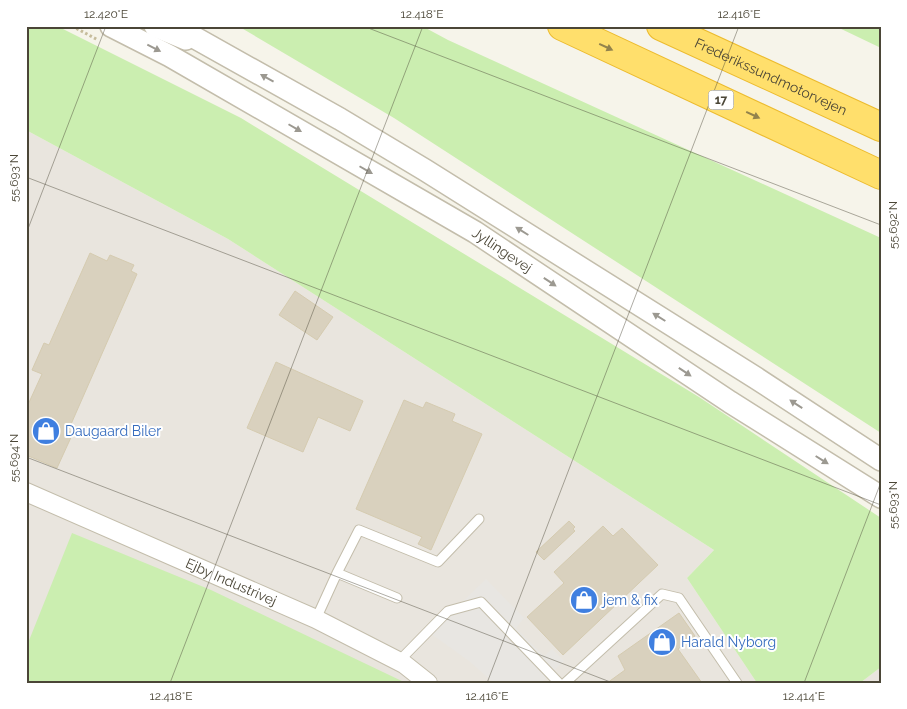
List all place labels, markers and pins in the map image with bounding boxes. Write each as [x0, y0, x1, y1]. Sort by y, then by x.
shop icon: Daugaard Biler [31, 416, 61, 446]
place label: Daugaard Biler [65, 423, 161, 439]
shop icon: jem & fix [569, 585, 599, 615]
place label: jem & fix [601, 592, 658, 608]
shop icon: Harald Nyborg [647, 627, 677, 657]
place label: Harald Nyborg [681, 634, 776, 650]

